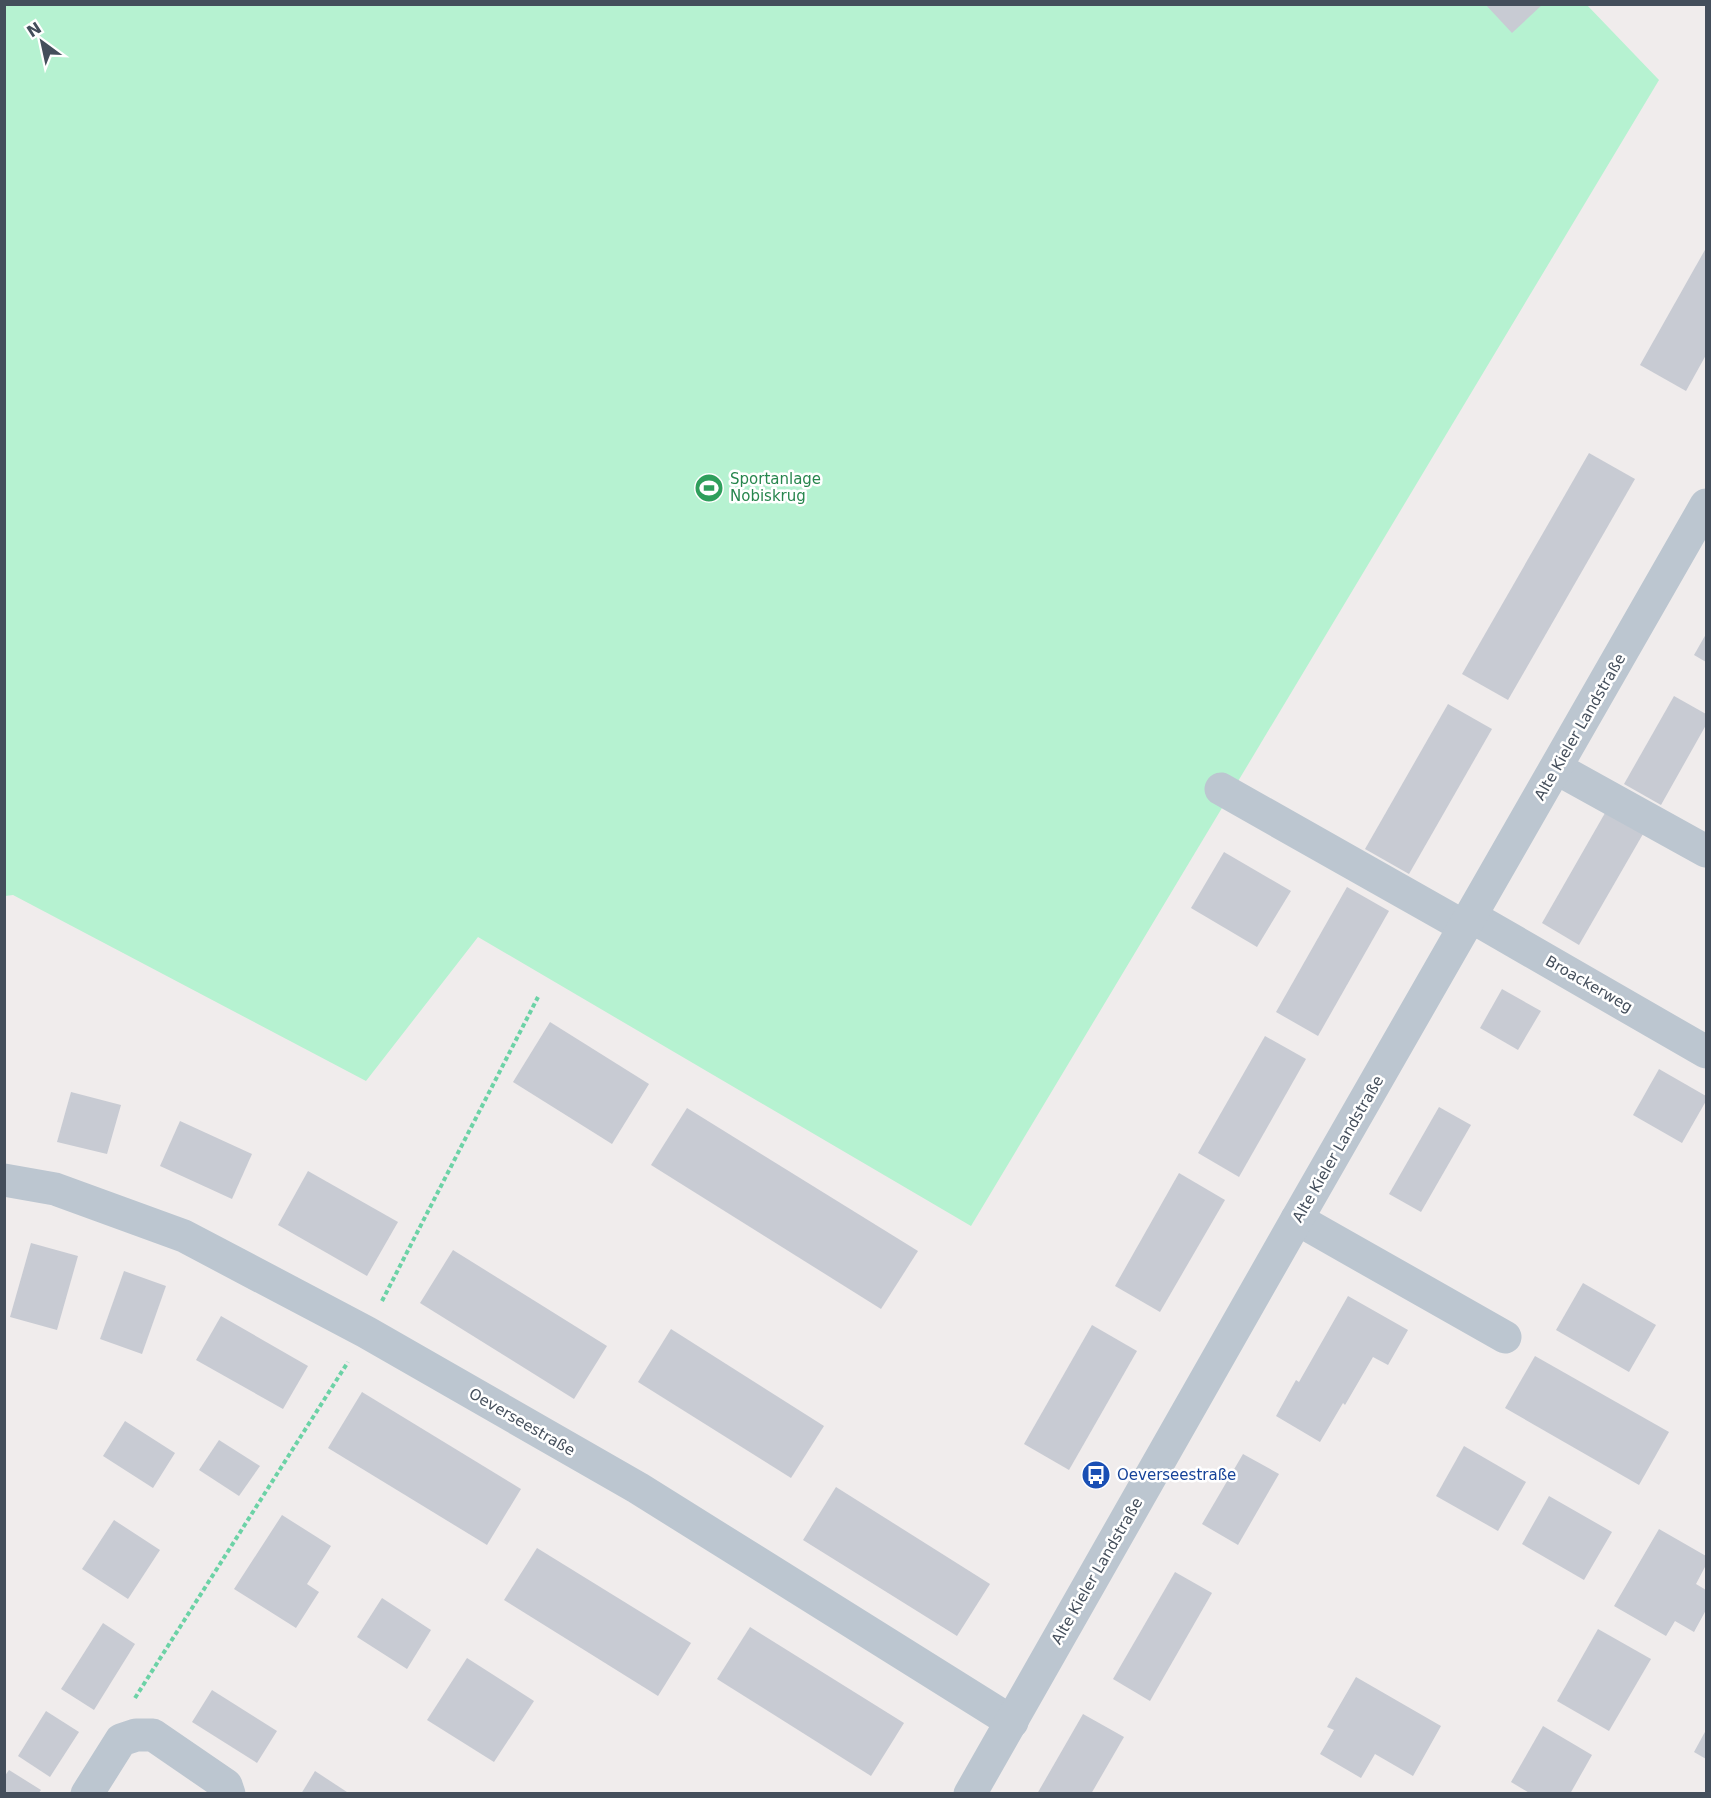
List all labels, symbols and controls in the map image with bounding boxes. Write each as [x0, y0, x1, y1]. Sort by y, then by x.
north arrow [12, 12, 72, 72]
text: N [23, 18, 45, 41]
place label: Sportanlage Nobiskrug [730, 470, 821, 505]
sports icon: Sportanlage Nobiskrug [693, 472, 725, 504]
street label: Alte Kieler Landstraße [1531, 651, 1629, 803]
street label: Broackerweg [1542, 952, 1636, 1016]
street label: Alte Kieler Landstraße [1289, 1073, 1387, 1225]
street label: Oeverseestraße [466, 1384, 578, 1460]
bus stop icon: Oeverseestraße [1080, 1459, 1112, 1491]
place label: Oeverseestraße [1117, 1466, 1236, 1484]
street label: Alte Kieler Landstraße [1048, 1495, 1146, 1647]

